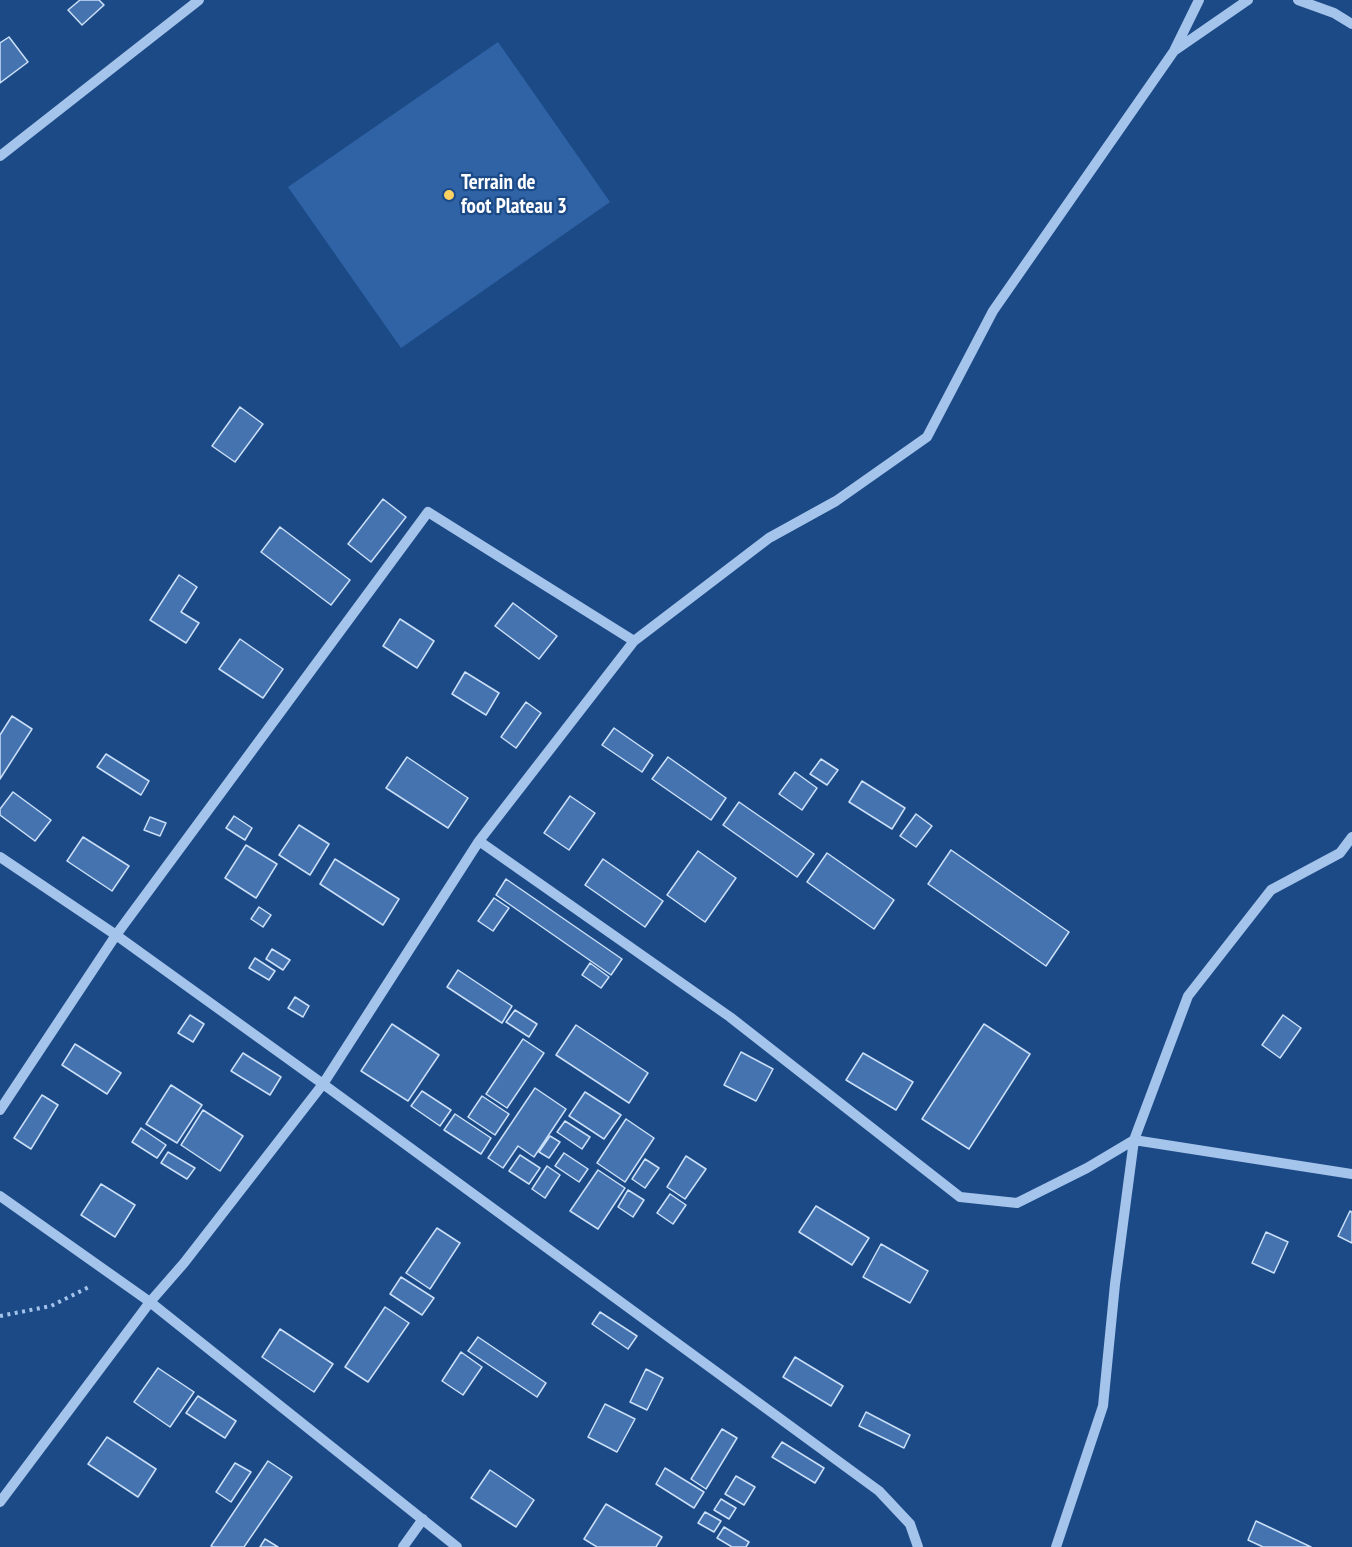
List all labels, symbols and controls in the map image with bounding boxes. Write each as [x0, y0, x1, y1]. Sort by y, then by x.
place label: Terrain de foot Plateau 3 [461, 170, 567, 220]
marker: Terrain de foot Plateau 3 [442, 188, 456, 202]

